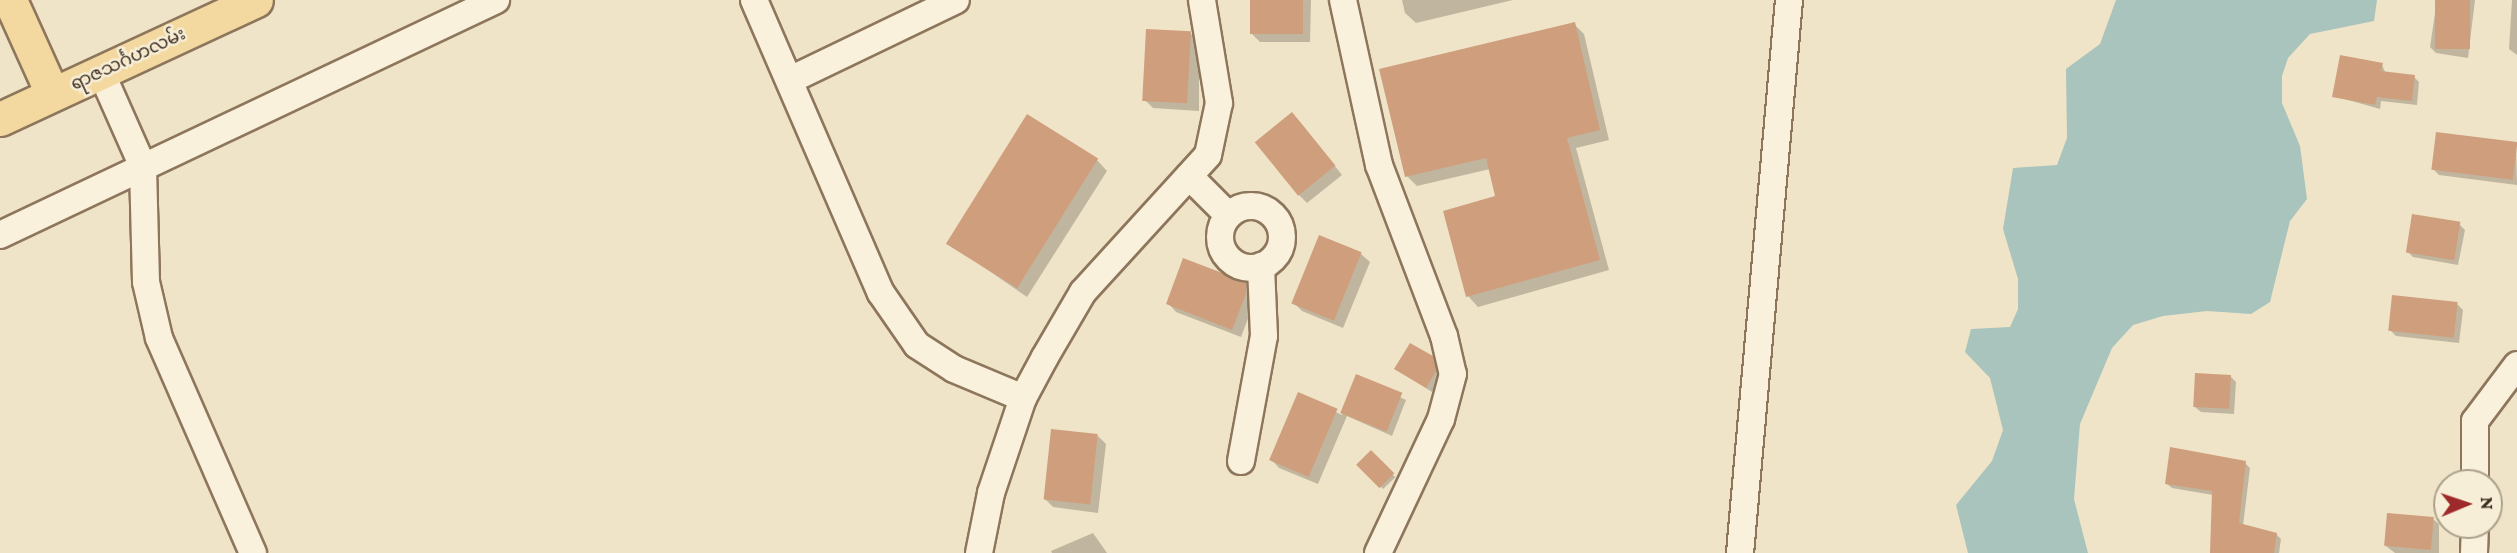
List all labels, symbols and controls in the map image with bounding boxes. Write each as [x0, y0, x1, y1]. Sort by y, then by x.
street label: ရာဇသင်္ဂဟလမ်း [67, 23, 189, 95]
north arrow [2433, 469, 2503, 539]
text: N [2477, 496, 2498, 510]

